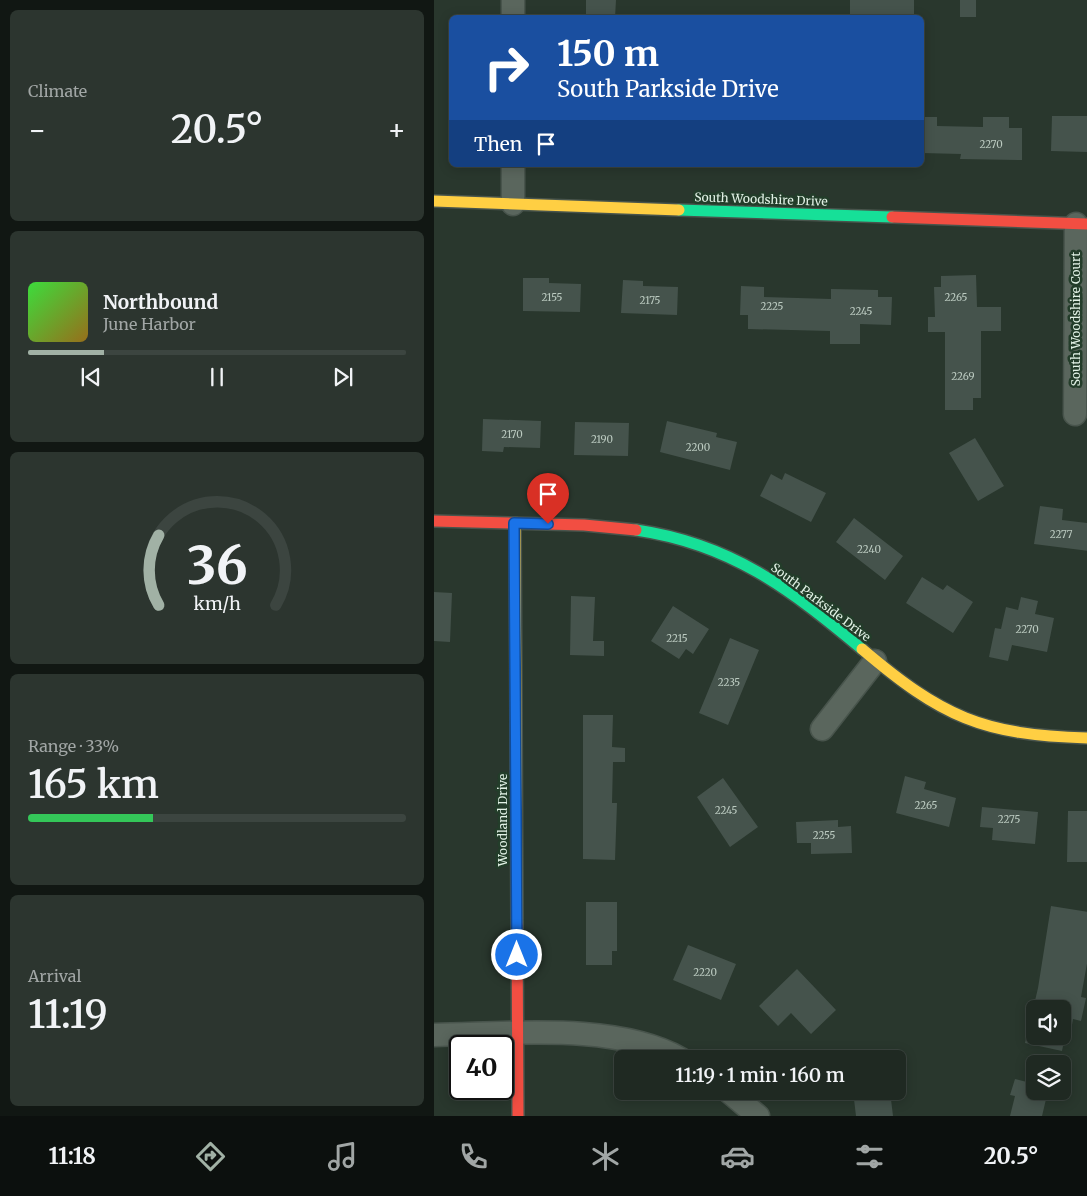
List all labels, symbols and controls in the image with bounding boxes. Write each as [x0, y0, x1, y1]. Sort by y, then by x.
text: 150 m [557, 32, 659, 76]
icon: right [474, 35, 539, 100]
text: South Parkside Drive [557, 75, 779, 103]
text: Climate [28, 81, 87, 101]
text: 20.5° [171, 106, 263, 153]
text: − [28, 112, 47, 148]
text: + [387, 112, 406, 148]
icon: arrive [532, 130, 560, 158]
text: Then [474, 132, 522, 156]
house number: 2270 [979, 138, 1003, 151]
street label: South Woodshire Drive [694, 189, 828, 209]
street label: South Woodshire Court [1068, 252, 1083, 386]
text: Northbound [103, 290, 218, 314]
house number: 2155 [542, 291, 563, 304]
house number: 2265 [945, 291, 968, 304]
house number: 2175 [640, 294, 661, 307]
house number: 2225 [761, 300, 784, 313]
house number: 2245 [850, 305, 872, 318]
text: June Harbor [103, 314, 196, 334]
icon: previous [77, 363, 105, 391]
icon: pause [203, 363, 231, 391]
icon: next [329, 363, 357, 391]
house number: 2269 [951, 370, 975, 383]
house number: 2170 [501, 428, 523, 441]
house number: 2190 [591, 433, 613, 446]
house number: 2200 [686, 441, 710, 454]
pin [527, 473, 569, 524]
icon: arrive [534, 480, 562, 508]
house number: 2277 [1050, 528, 1073, 541]
text: 36 [186, 533, 248, 598]
house number: 2240 [857, 543, 881, 556]
street label: South Parkside Drive [768, 560, 874, 644]
text: km/h [193, 592, 241, 615]
house number: 2270 [1015, 623, 1039, 636]
house number: 2215 [666, 632, 688, 645]
house number: 2235 [718, 676, 740, 689]
text: Range · 33% [28, 736, 119, 756]
text: 165 km [28, 761, 159, 808]
street label: Woodland Drive [495, 774, 510, 867]
house number: 2265 [915, 799, 938, 812]
house number: 2245 [715, 804, 737, 817]
house number: 2275 [998, 813, 1020, 826]
house number: 2255 [813, 829, 835, 842]
position arrow [490, 928, 542, 980]
text: Arrival [28, 966, 81, 986]
house number: 2220 [693, 966, 717, 979]
text: 11:19 [28, 991, 108, 1038]
map controls [1026, 1000, 1071, 1100]
button: sound [1026, 1000, 1071, 1045]
speed limit sign: 40 [449, 1035, 514, 1100]
button: layers [1026, 1055, 1071, 1100]
text: 11:19 · 1 min · 160 m [675, 1063, 845, 1087]
icon: directions [193, 1139, 228, 1174]
icon: music [325, 1139, 360, 1174]
icon: phone [456, 1139, 491, 1174]
icon: climate [588, 1139, 623, 1174]
icon: car [720, 1139, 755, 1174]
icon: filters [852, 1139, 887, 1174]
text: 11:18 [48, 1142, 96, 1170]
text: 20.5° [984, 1142, 1039, 1170]

